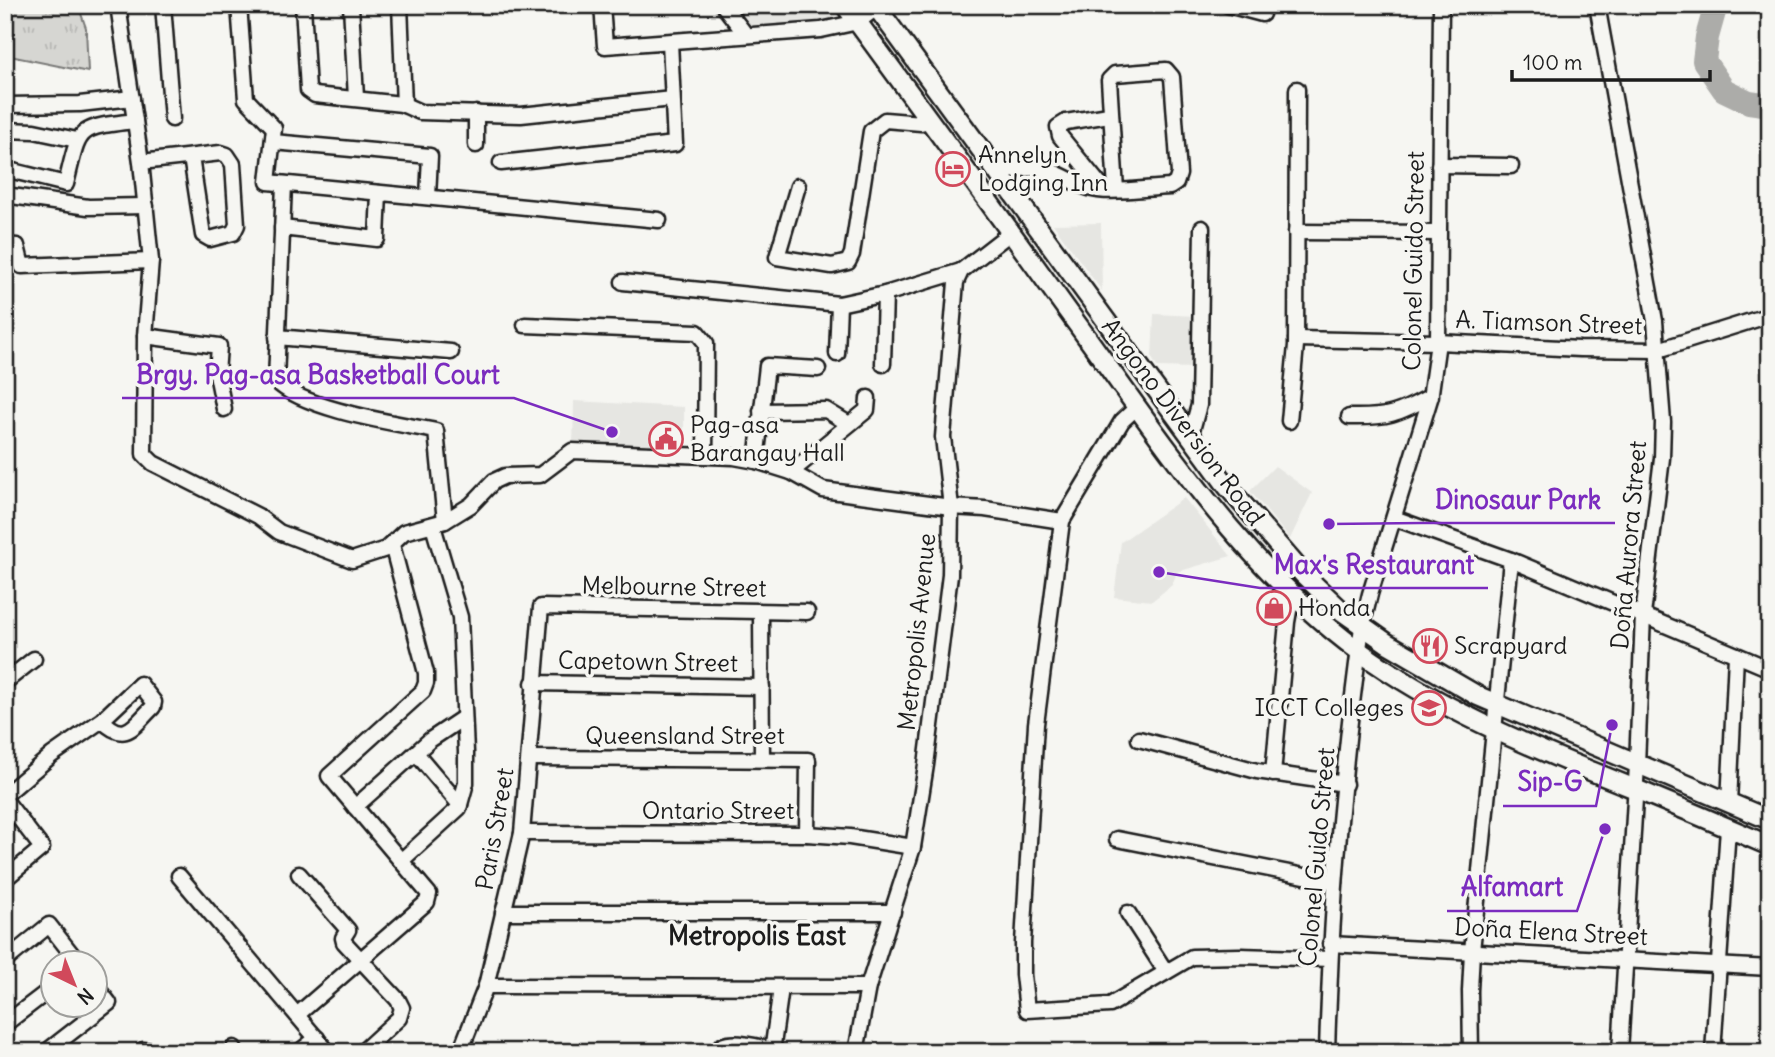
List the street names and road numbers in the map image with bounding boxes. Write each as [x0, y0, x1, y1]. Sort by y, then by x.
street label: Colonel Guido Street [1396, 151, 1430, 371]
street label: A. Tiamson Street [1455, 304, 1643, 340]
street label: Angono Diversion Road [1096, 312, 1272, 531]
street label: Doña Aurora Street [1604, 439, 1652, 650]
street label: Metropolis Avenue [891, 532, 941, 732]
street label: Melbourne Street [581, 569, 767, 603]
street label: Capetown Street [558, 644, 738, 678]
street label: Queensland Street [585, 720, 785, 750]
street label: Colonel Guido Street [1291, 746, 1341, 968]
street label: Paris Street [469, 765, 520, 892]
street label: Ontario Street [642, 795, 794, 825]
street label: Doña Elena Street [1454, 911, 1649, 951]

